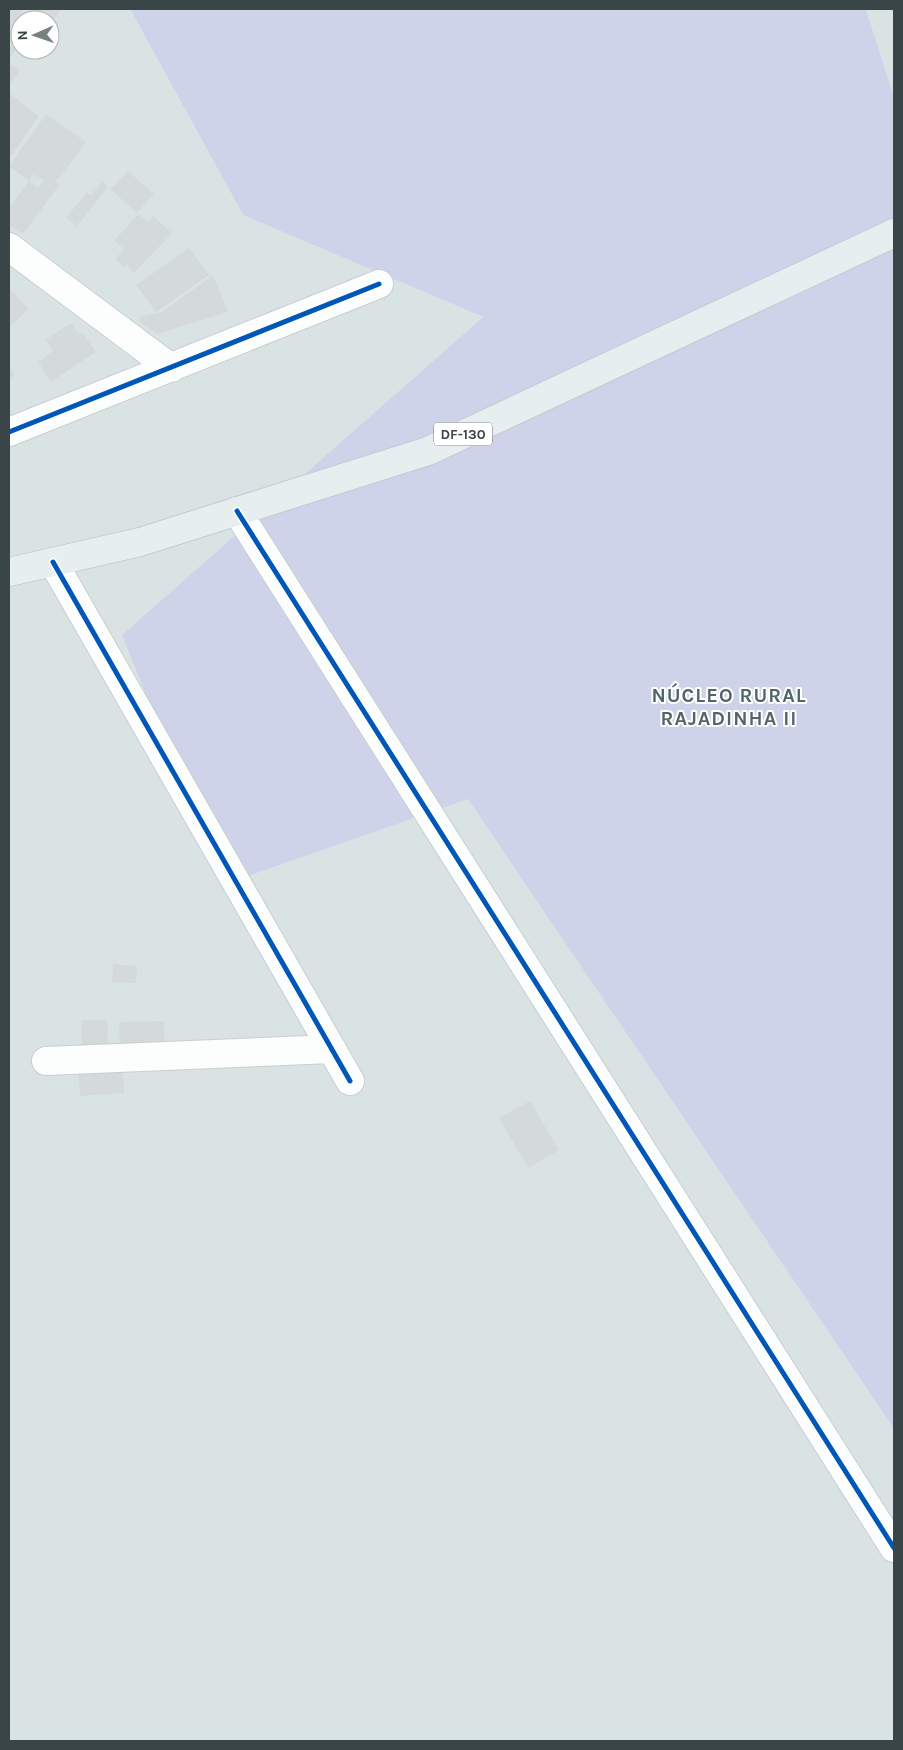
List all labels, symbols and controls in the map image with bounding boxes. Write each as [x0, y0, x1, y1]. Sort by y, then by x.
north arrow [10, 10, 60, 60]
text: N [14, 30, 31, 41]
road number: DF-130 [434, 422, 492, 446]
district label: NÚCLEO RURAL RAJADINHA II [651, 682, 807, 730]

